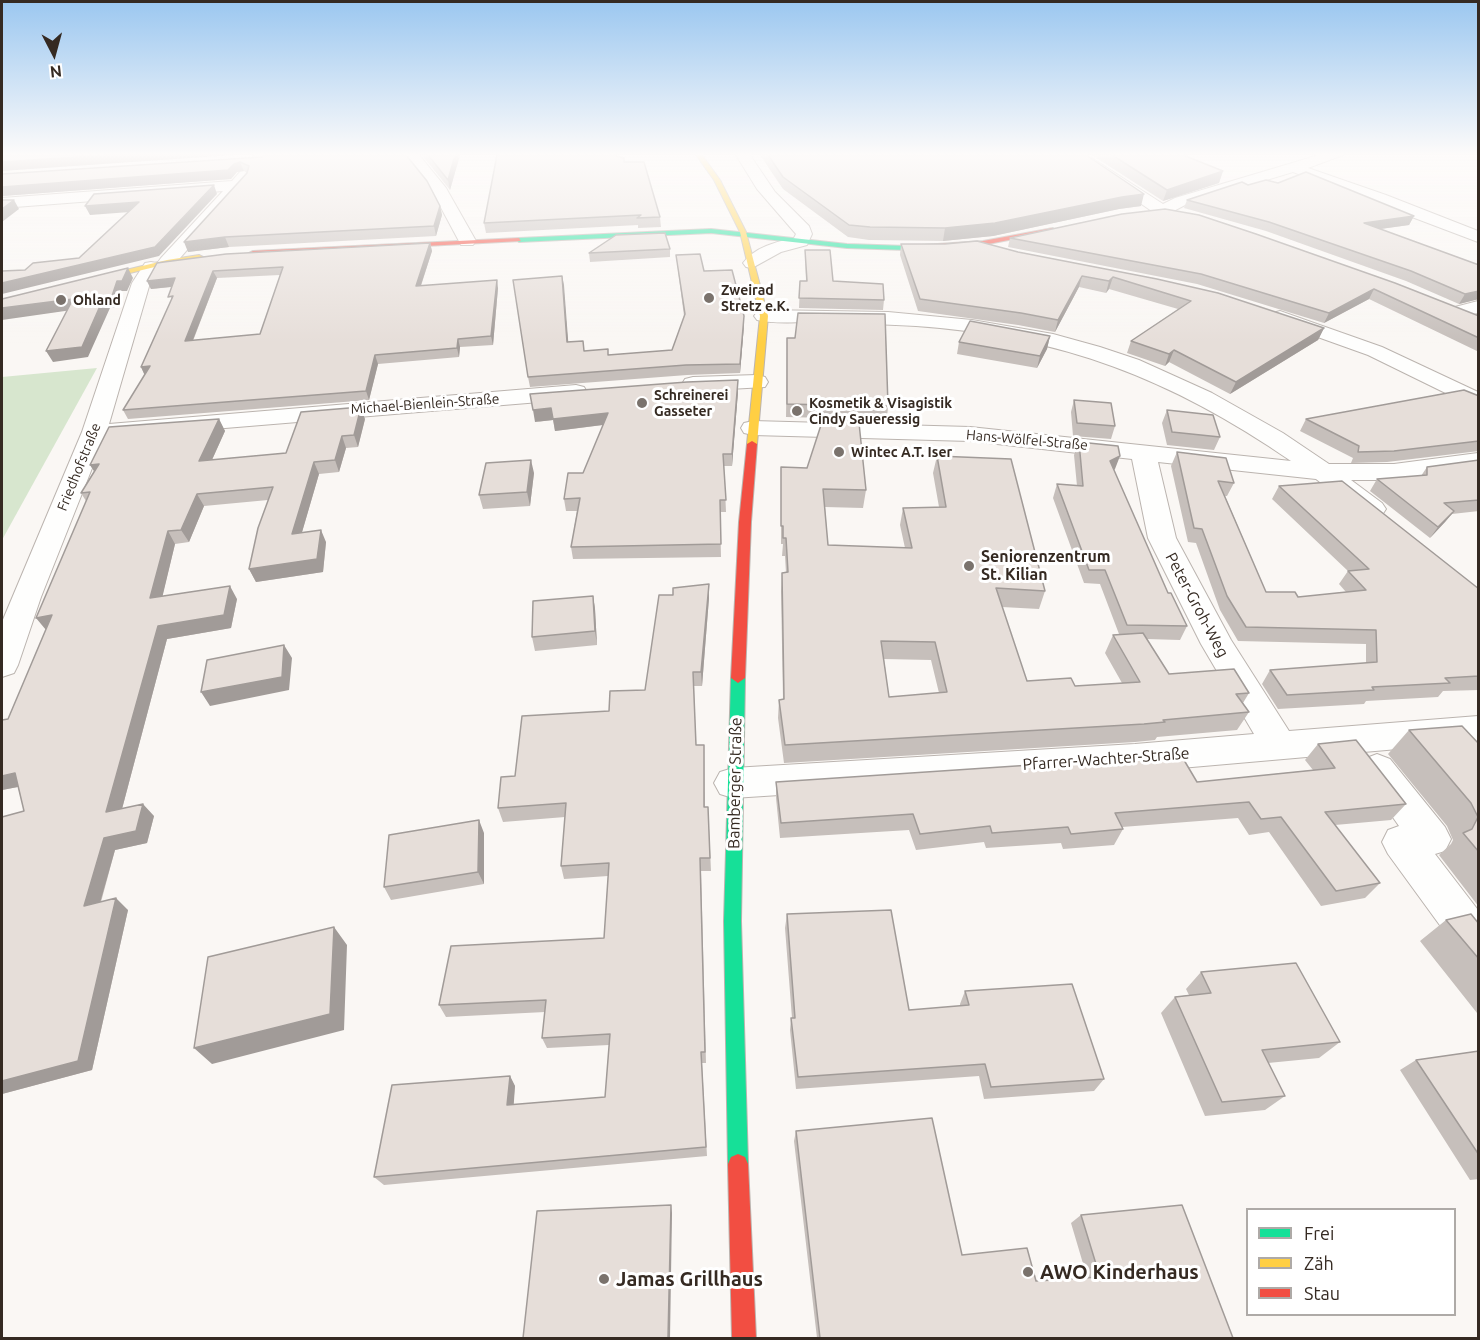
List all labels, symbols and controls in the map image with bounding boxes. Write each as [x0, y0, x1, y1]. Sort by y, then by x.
north arrow [24, 24, 84, 84]
text: N [49, 62, 63, 81]
place label: Zweirad Stretz e.K. [721, 282, 790, 314]
marker: Zweirad Stretz e.K. [702, 291, 716, 305]
place label: Ohland [73, 292, 121, 308]
marker: Ohland [54, 293, 68, 307]
place label: Schreinerei Gasseter [654, 387, 728, 419]
street label: Michael-Bienlein-Straße [350, 390, 500, 418]
place label: Kosmetik & Visagistik Cindy Saueressig [809, 395, 952, 428]
marker: Schreinerei Gasseter [635, 396, 649, 410]
marker: Kosmetik & Visagistik Cindy Saueressig [790, 404, 804, 418]
street label: Friedhofstraße [54, 421, 104, 513]
street label: Hans-Wölfel-Straße [966, 426, 1088, 454]
place label: Wintec A.T. Iser [851, 444, 952, 460]
marker: Wintec A.T. Iser [832, 445, 846, 459]
place label: Seniorenzentrum St. Kilian [981, 547, 1111, 585]
street label: Peter-Groh-Weg [1161, 549, 1233, 661]
marker: Seniorenzentrum St. Kilian [962, 559, 976, 573]
street label: Bamberger Straße [724, 717, 746, 849]
street label: Pfarrer-Wachter-Straße [1022, 744, 1190, 774]
legend [1246, 1208, 1456, 1316]
text: Frei [1304, 1223, 1334, 1243]
text: Zäh [1304, 1253, 1334, 1273]
place label: AWO Kinderhaus [1040, 1260, 1199, 1284]
marker: AWO Kinderhaus [1021, 1265, 1035, 1279]
place label: Jamas Grillhaus [616, 1267, 763, 1291]
marker: Jamas Grillhaus [597, 1272, 611, 1286]
text: Stau [1304, 1283, 1340, 1303]

